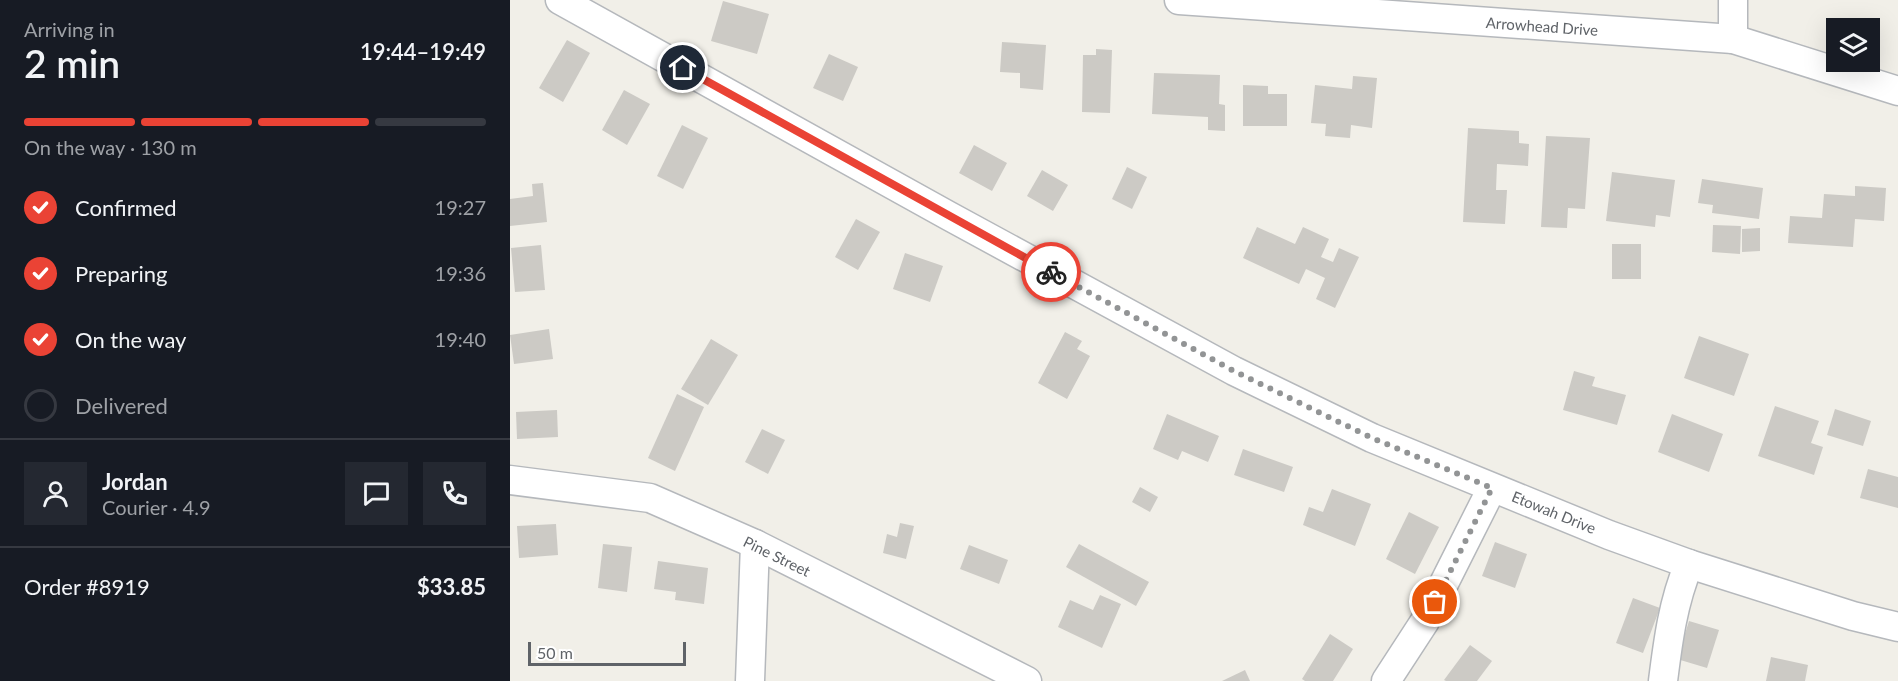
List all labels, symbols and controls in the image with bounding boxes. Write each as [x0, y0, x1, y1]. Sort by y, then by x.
street label: Arrowhead Drive [1485, 13, 1599, 39]
text: Arriving in [24, 17, 115, 41]
map controls [1826, 18, 1880, 72]
button: layers [1826, 18, 1880, 72]
text: 19:44–19:49 [360, 38, 486, 65]
text: 2 min [24, 40, 120, 86]
pin [657, 42, 708, 93]
icon: home [666, 51, 699, 84]
text: On the way · 130 m [24, 135, 197, 159]
icon: check [24, 191, 57, 224]
text: Confirmed [75, 194, 177, 221]
text: 19:27 [435, 195, 486, 219]
courier [1021, 242, 1081, 302]
icon: bike [1035, 256, 1068, 289]
icon: check [24, 257, 57, 290]
text: Preparing [75, 260, 167, 287]
text: 19:36 [435, 261, 486, 285]
icon: check [24, 323, 57, 356]
text: On the way [75, 326, 186, 353]
text: 19:40 [435, 327, 486, 351]
text: Delivered [75, 392, 168, 419]
button: person [24, 462, 87, 525]
button: chat [345, 462, 408, 525]
button: phone [423, 462, 486, 525]
text: Jordan [102, 468, 168, 495]
street label: Etowah Drive [1509, 487, 1599, 537]
text: Courier · 4.9 [102, 495, 211, 519]
street label: Pine Street [741, 532, 814, 580]
text: Order #8919 [24, 573, 150, 600]
text: $33.85 [417, 573, 486, 600]
pin [1409, 576, 1460, 627]
icon: bag [1418, 585, 1451, 618]
scale bar [528, 639, 686, 666]
text: 50 m [537, 643, 573, 662]

